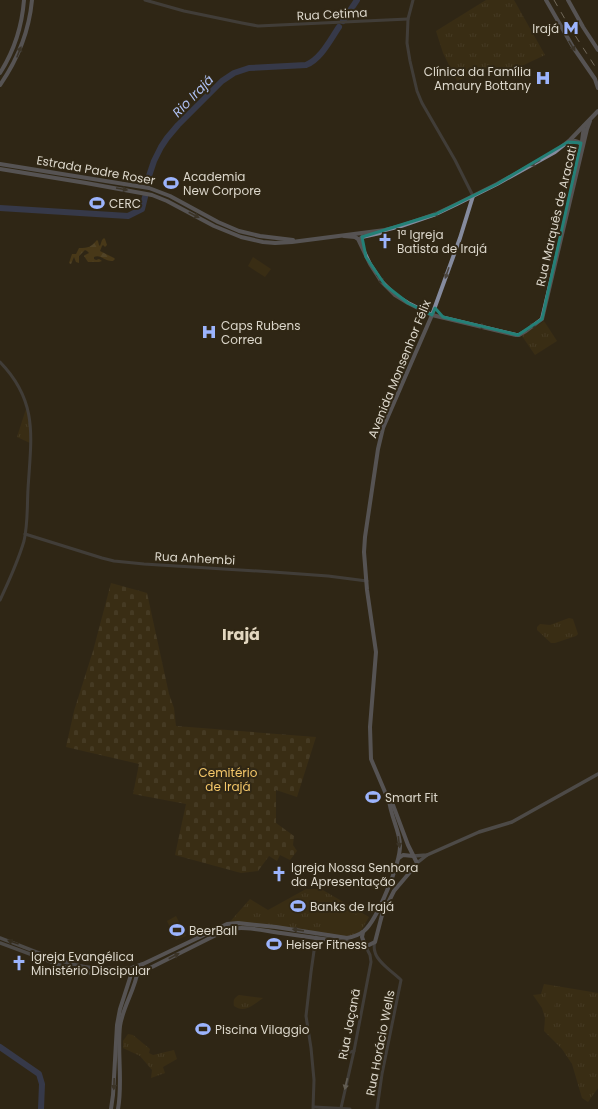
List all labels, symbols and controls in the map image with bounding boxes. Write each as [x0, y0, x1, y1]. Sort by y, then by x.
street label: Rua Cetima [296, 4, 368, 24]
metro station icon: Irajá [562, 19, 580, 37]
place label: Irajá [532, 20, 559, 37]
one-way arrow [569, 40, 576, 52]
one-way arrow [17, 45, 23, 57]
place label: Clínica da Família Amaury Bottany [424, 63, 531, 94]
hospital icon: Clínica da Família Amaury Bottany [534, 69, 552, 87]
water label: Rio Irajá [168, 70, 218, 121]
street label: Rua Marquês de Aracati [532, 144, 580, 288]
street label: Estrada Padre Roser [35, 151, 157, 189]
one-way arrow [529, 159, 541, 166]
place label: Academia New Corpore [183, 168, 261, 199]
sports icon: Academia New Corpore [162, 174, 180, 192]
one-way arrow [116, 186, 129, 192]
sports icon: CERC [88, 194, 106, 212]
place label: CERC [109, 195, 141, 212]
one-way arrow [431, 210, 443, 216]
one-way arrow [188, 212, 200, 218]
place label: 1ª Igreja Batista de Irajá [397, 226, 487, 257]
church icon: 1ª Igreja Batista de Irajá [376, 232, 394, 250]
one-way arrow [444, 267, 450, 279]
one-way arrow [376, 274, 384, 285]
street label: Avenida Monsenhor Félix [363, 297, 435, 441]
place label: Caps Rubens Correa [221, 317, 300, 348]
hospital icon: Caps Rubens Correa [200, 323, 218, 341]
one-way arrow [525, 323, 536, 331]
one-way arrow [474, 324, 487, 330]
street label: Rua Anhembi [154, 547, 236, 569]
district label: Irajá [222, 623, 260, 646]
park label: Cemitério de Irajá [199, 764, 258, 795]
sports icon: Smart Fit [364, 788, 382, 806]
place label: Smart Fit [385, 789, 438, 806]
one-way arrow [396, 836, 402, 848]
place label: Igreja Nossa Senhora da Apresentação [291, 859, 418, 890]
church icon: Igreja Nossa Senhora da Apresentação [270, 865, 288, 883]
sports icon: Banks de Irajá [289, 897, 307, 915]
place label: Banks de Irajá [310, 898, 394, 915]
sports icon: BeerBall [168, 921, 186, 939]
place label: BeerBall [189, 922, 237, 939]
one-way arrow [292, 927, 304, 933]
sports icon: Heiser Fitness [265, 935, 283, 953]
place label: Heiser Fitness [286, 936, 367, 953]
one-way arrow [7, 939, 19, 945]
place label: Igreja Evangélica Ministério Discipular [31, 948, 151, 979]
one-way arrow [168, 953, 179, 959]
church icon: Igreja Evangélica Ministério Discipular [10, 954, 28, 972]
street label: Rua Jaçanã [334, 987, 364, 1061]
street label: Rua Horácio Wells [361, 989, 399, 1097]
sports icon: Piscina Vilaggio [194, 1020, 212, 1038]
place label: Piscina Vilaggio [215, 1021, 310, 1038]
one-way arrow [343, 1077, 349, 1090]
one-way arrow [110, 1078, 117, 1090]

